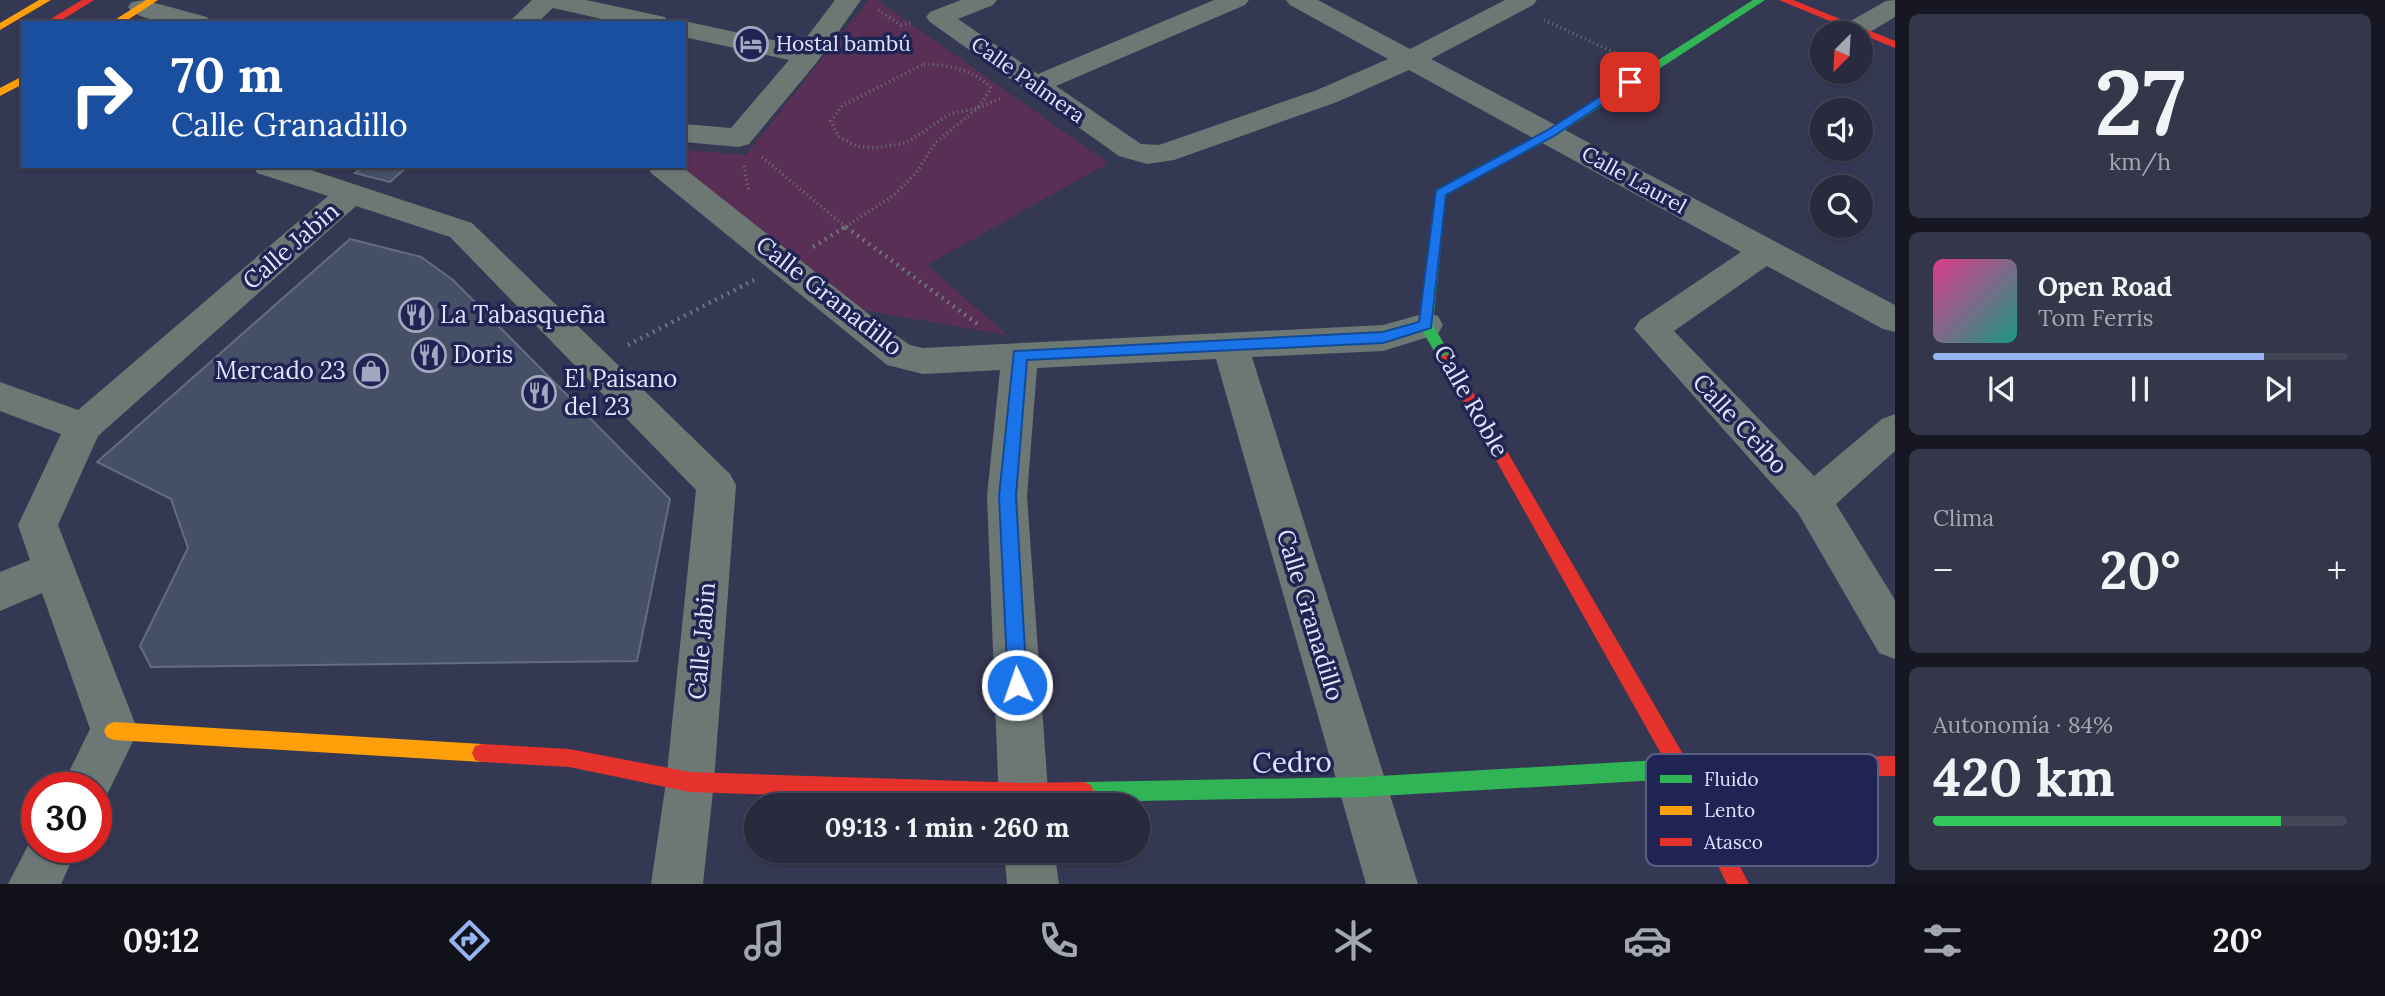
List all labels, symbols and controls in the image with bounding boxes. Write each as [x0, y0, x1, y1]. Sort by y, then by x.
north arrow [1810, 21, 1872, 84]
map controls [1810, 21, 1873, 238]
hotel icon: Hostal bambú [732, 25, 770, 63]
place label: Hostal bambú [776, 30, 911, 57]
street label: Calle Palmera [966, 30, 1091, 129]
text: 70 m [171, 43, 283, 105]
text: 27 [2094, 43, 2186, 160]
icon: right [56, 49, 147, 140]
pin [1600, 52, 1660, 112]
icon: arrive [1611, 63, 1649, 101]
button: sound [1810, 98, 1873, 161]
text: Calle Granadillo [171, 104, 408, 145]
street label: Calle Laurel [1577, 140, 1691, 219]
text: km/h [2109, 147, 2171, 176]
button: search [1810, 175, 1873, 238]
street label: Calle Jabin [236, 195, 345, 296]
street label: Calle Granadillo [750, 229, 909, 362]
text: Open Road [2038, 270, 2172, 303]
restaurant icon: La Tabasqueña [397, 296, 435, 334]
place label: La Tabasqueña [440, 299, 606, 330]
text: Tom Ferris [2038, 303, 2153, 332]
restaurant icon: Doris [410, 336, 448, 374]
place label: Doris [453, 339, 513, 370]
street label: Calle Roble [1427, 339, 1516, 462]
shop icon: Mercado 23 [352, 352, 390, 390]
place label: Mercado 23 [215, 355, 346, 386]
place label: El Paisano del 23 [564, 363, 677, 422]
street label: Calle Ceibo [1686, 367, 1795, 480]
icon: previous [1983, 370, 2021, 408]
icon: pause [2121, 370, 2159, 408]
icon: next [2259, 370, 2297, 408]
restaurant icon: El Paisano del 23 [520, 374, 558, 412]
text: Clima [1933, 503, 1994, 532]
street label: Calle Granadillo [1270, 525, 1351, 704]
text: 20° [2100, 537, 2180, 603]
text: − [1933, 546, 1953, 594]
text: + [2327, 546, 2347, 594]
street label: Calle Jabin [681, 581, 722, 701]
position arrow [980, 648, 1054, 722]
text: Autonomía · 84% [1933, 710, 2113, 739]
street label: Cedro [1252, 743, 1332, 781]
text: 420 km [1933, 744, 2115, 810]
legend [1646, 754, 1878, 866]
text: Fluido [1704, 767, 1759, 791]
speed limit sign: 30 [21, 772, 112, 863]
text: Lento [1704, 798, 1755, 822]
text: 09:13 · 1 min · 260 m [825, 811, 1069, 844]
text: Atasco [1703, 830, 1763, 854]
icon: directions [445, 916, 494, 965]
icon: music [740, 916, 789, 965]
icon: phone [1034, 916, 1083, 965]
icon: climate [1329, 916, 1378, 965]
icon: car [1623, 916, 1672, 965]
icon: filters [1918, 916, 1967, 965]
text: 09:12 [123, 920, 200, 961]
text: 20° [2213, 920, 2262, 961]

